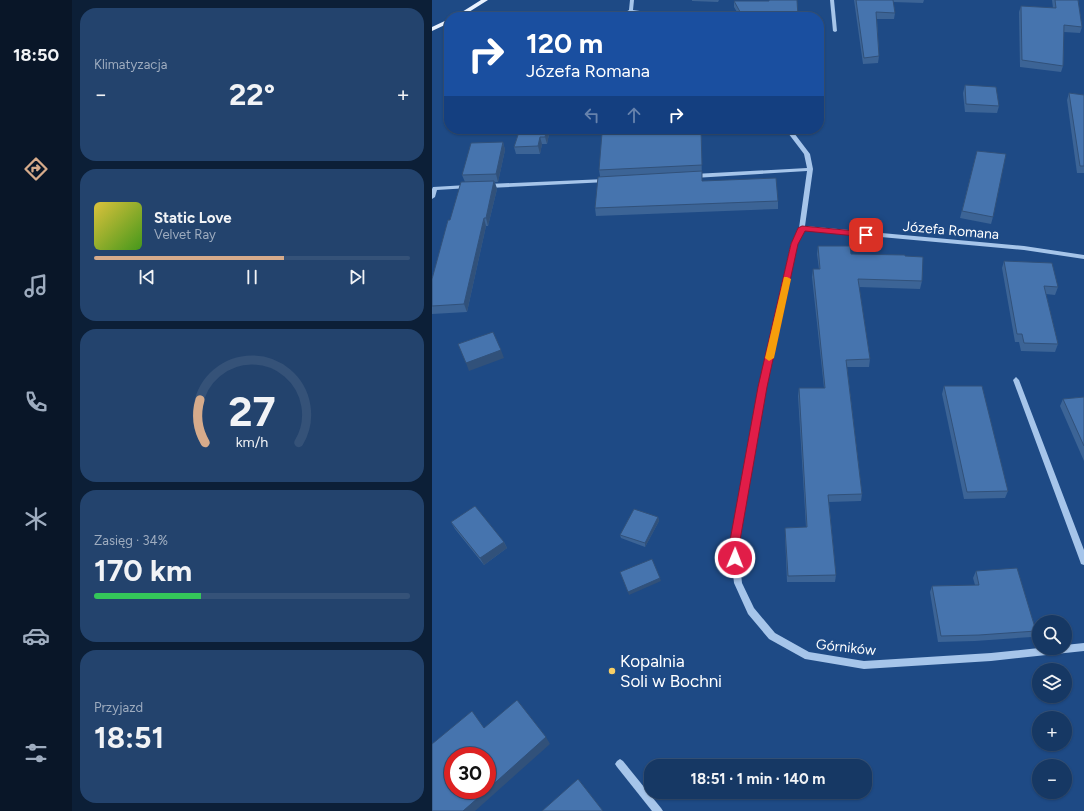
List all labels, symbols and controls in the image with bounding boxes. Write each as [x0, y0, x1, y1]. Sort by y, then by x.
text: 120 m [526, 26, 603, 60]
icon: right [460, 28, 512, 80]
text: 18:50 [13, 44, 59, 66]
text: Klimatyzacja [94, 57, 167, 72]
text: Józefa Romana [526, 60, 650, 82]
text: 22° [229, 76, 275, 113]
text: − [94, 81, 108, 108]
text: + [396, 81, 410, 108]
icon: left [581, 104, 603, 126]
icon: ahead [623, 104, 645, 126]
icon: right [665, 104, 687, 126]
icon: directions [22, 155, 50, 183]
text: Static Love [154, 209, 232, 227]
pin [849, 218, 883, 252]
street label: Józefa Romana [902, 218, 1000, 243]
icon: arrive [855, 224, 877, 246]
text: Velvet Ray [154, 227, 216, 242]
icon: previous [136, 266, 158, 288]
icon: pause [241, 266, 263, 288]
icon: next [346, 266, 368, 288]
icon: music [22, 272, 50, 300]
text: 27 [228, 386, 276, 436]
icon: phone [22, 388, 50, 416]
text: km/h [236, 433, 268, 451]
icon: climate [22, 505, 50, 533]
text: Zasięg · 34% [94, 533, 168, 548]
position arrow [714, 537, 756, 579]
text: 170 km [94, 552, 192, 589]
map controls [1032, 615, 1072, 799]
button: search [1032, 615, 1072, 655]
icon: car [22, 622, 50, 650]
street label: Górników [815, 636, 877, 659]
place label: Kopalnia Soli w Bochni [620, 651, 722, 691]
button: layers [1032, 663, 1072, 703]
marker: Kopalnia Soli w Bochni [607, 666, 617, 676]
text: Przyjazd [94, 700, 143, 715]
button: + [1032, 711, 1072, 751]
text: 18:51 [94, 719, 164, 756]
icon: filters [22, 739, 50, 767]
speed limit sign: 30 [444, 747, 496, 799]
button: − [1032, 759, 1072, 799]
text: 18:51 · 1 min · 140 m [691, 770, 825, 788]

